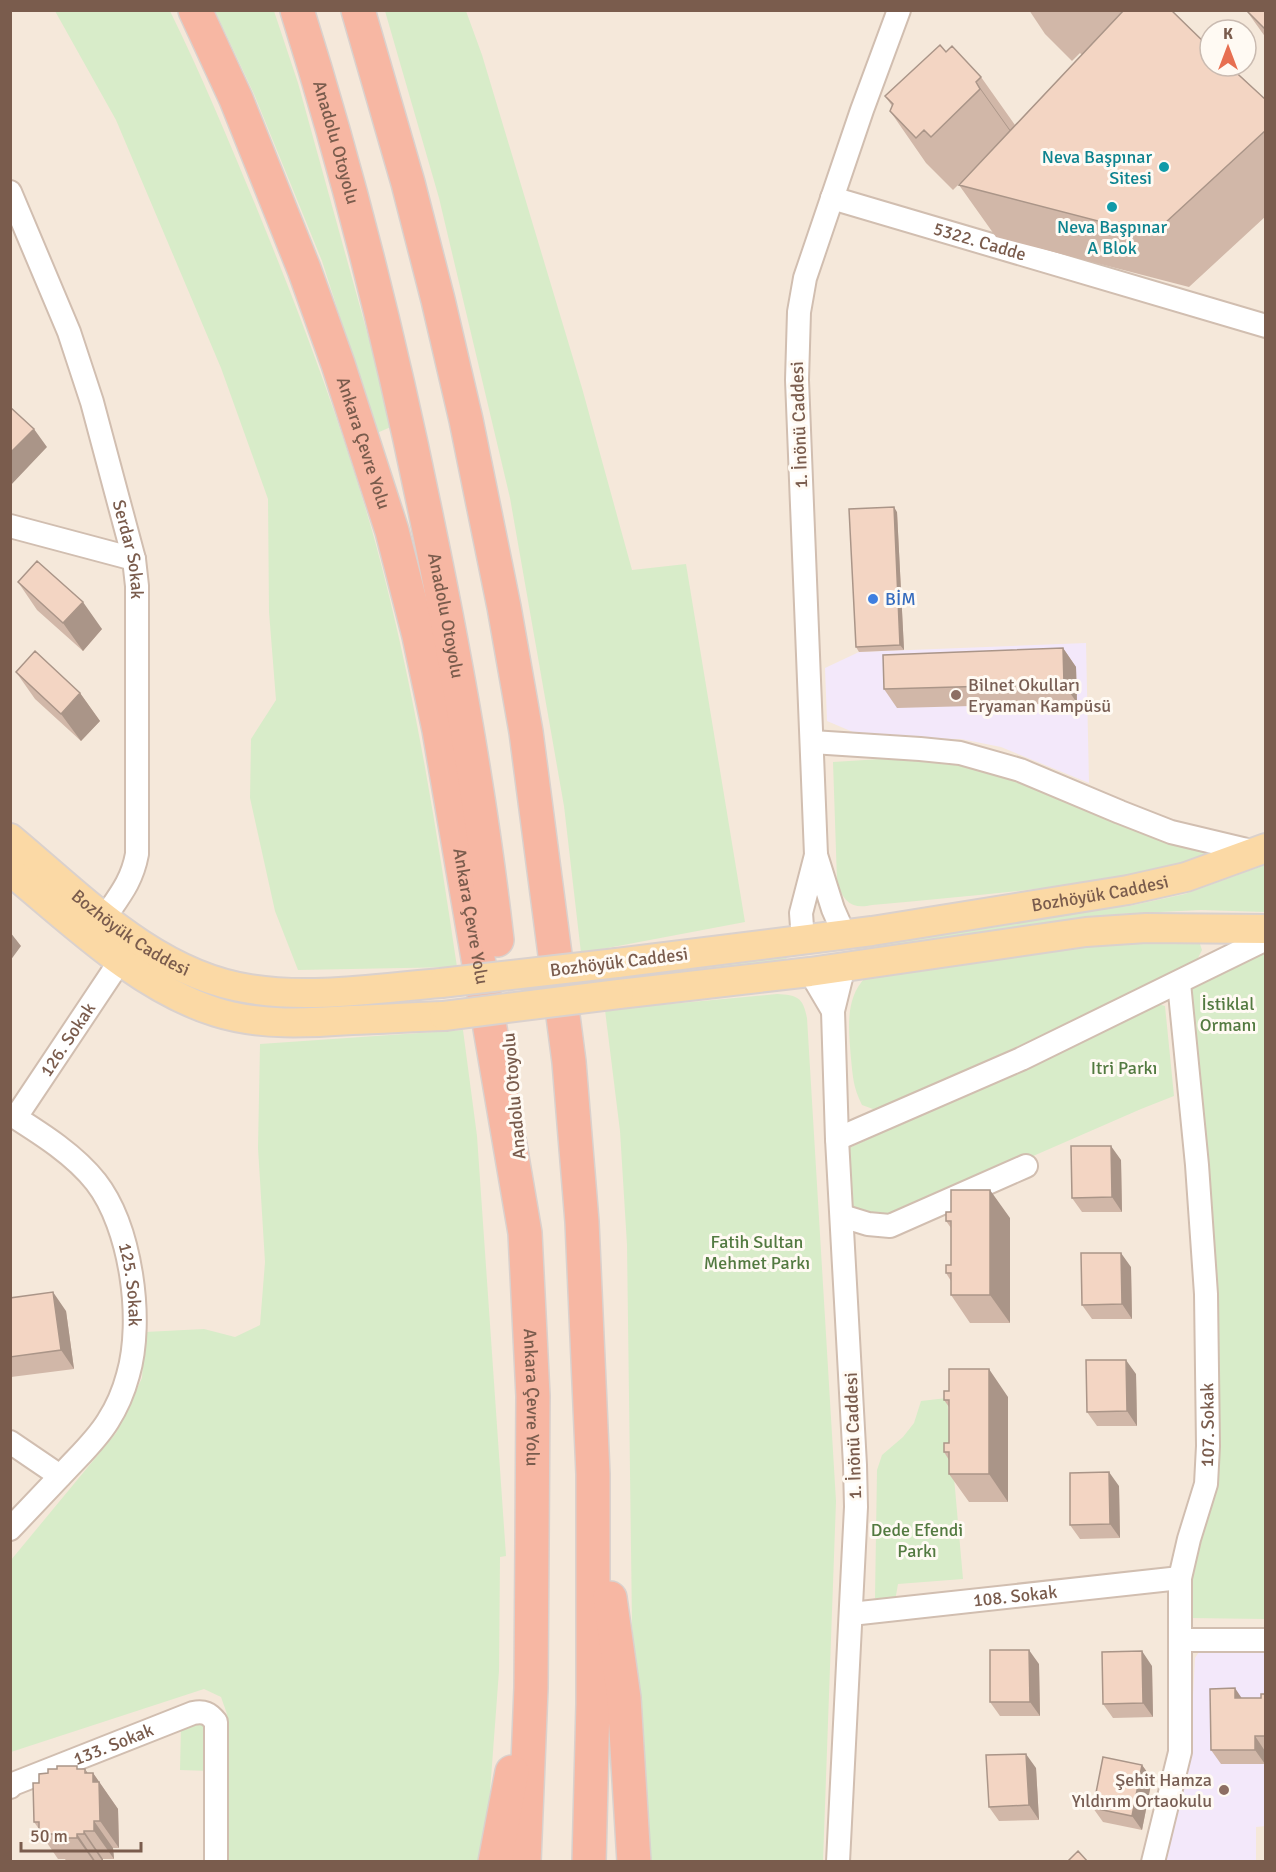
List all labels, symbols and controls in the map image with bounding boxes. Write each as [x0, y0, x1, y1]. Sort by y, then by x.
north arrow [1198, 18, 1258, 78]
text: K [1223, 24, 1233, 44]
street label: Anadolu Otoyolu [308, 78, 364, 207]
place label: Neva Başpınar Sitesi [1042, 146, 1152, 189]
marker: Neva Başpınar Sitesi [1157, 160, 1171, 174]
marker: Neva Başpınar A Blok [1105, 200, 1119, 214]
place label: Neva Başpınar A Blok [1057, 216, 1167, 259]
street label: 5322. Cadde [931, 217, 1029, 266]
street label: 1. İnönü Caddesi [786, 361, 812, 489]
street label: Ankara Çevre Yolu [332, 374, 395, 512]
street label: Serdar Sokak [108, 497, 148, 599]
street label: Anadolu Otoyolu [423, 551, 469, 680]
place label: BİM [885, 588, 916, 610]
marker: BİM [866, 592, 880, 606]
place label: Bilnet Okulları Eryaman Kampüsü [968, 674, 1111, 717]
marker: Bilnet Okulları Eryaman Kampüsü [949, 688, 963, 702]
street label: Ankara Çevre Yolu [448, 846, 493, 986]
street label: Bozhöyük Caddesi [1030, 870, 1171, 916]
street label: Bozhöyük Caddesi [67, 885, 193, 981]
street label: Bozhöyük Caddesi [549, 943, 689, 981]
park label: İstiklal Ormanı [1200, 993, 1256, 1036]
street label: 126. Sokak [35, 998, 100, 1081]
street label: Anadolu Otoyolu [497, 1032, 531, 1160]
park label: Itri Parkı [1091, 1057, 1157, 1079]
park label: Fatih Sultan Mehmet Parkı [704, 1231, 810, 1274]
street label: 125. Sokak [114, 1240, 146, 1327]
street label: Ankara Çevre Yolu [519, 1328, 544, 1467]
street label: 1. İnönü Caddesi [840, 1372, 866, 1500]
street label: 107. Sokak [1196, 1383, 1219, 1468]
park label: Dede Efendi Parkı [871, 1519, 963, 1562]
street label: 108. Sokak [972, 1581, 1058, 1612]
street label: 133. Sokak [70, 1719, 157, 1770]
place label: Şehit Hamza Yıldırım Ortaokulu [1072, 1769, 1212, 1812]
marker: Şehit Hamza Yıldırım Ortaokulu [1217, 1783, 1231, 1797]
scale bar [21, 1815, 141, 1853]
text: 50 m [30, 1825, 68, 1847]

